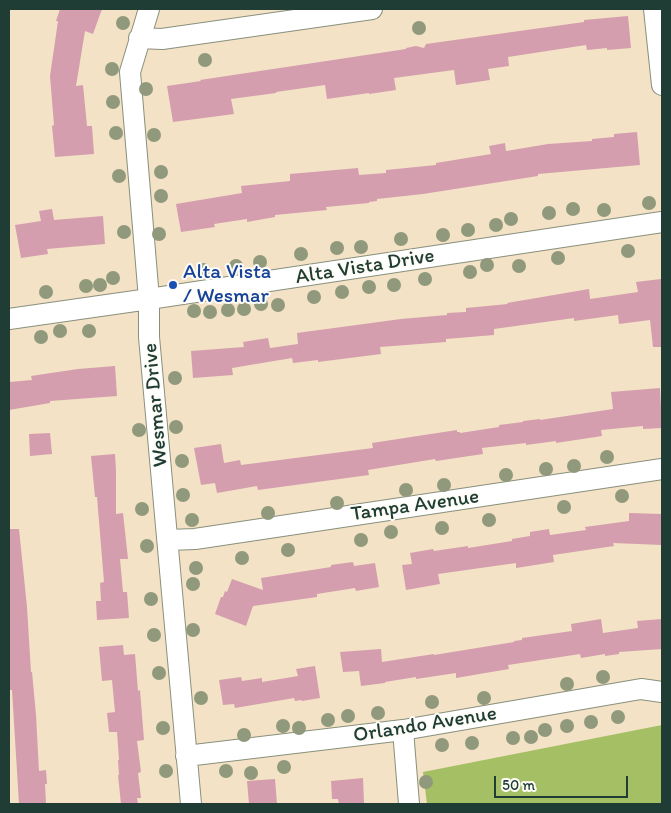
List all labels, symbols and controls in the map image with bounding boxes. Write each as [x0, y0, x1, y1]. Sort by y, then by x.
street label: Alta Vista Drive [294, 244, 436, 290]
place label: Alta Vista / Wesmar [183, 260, 271, 310]
marker: Alta Vista / Wesmar [167, 279, 179, 291]
street label: Wesmar Drive [138, 342, 174, 468]
street label: Tampa Avenue [349, 485, 481, 527]
street label: Orlando Avenue [351, 701, 499, 749]
scale bar [496, 766, 630, 798]
text: 50 m [502, 776, 535, 794]

